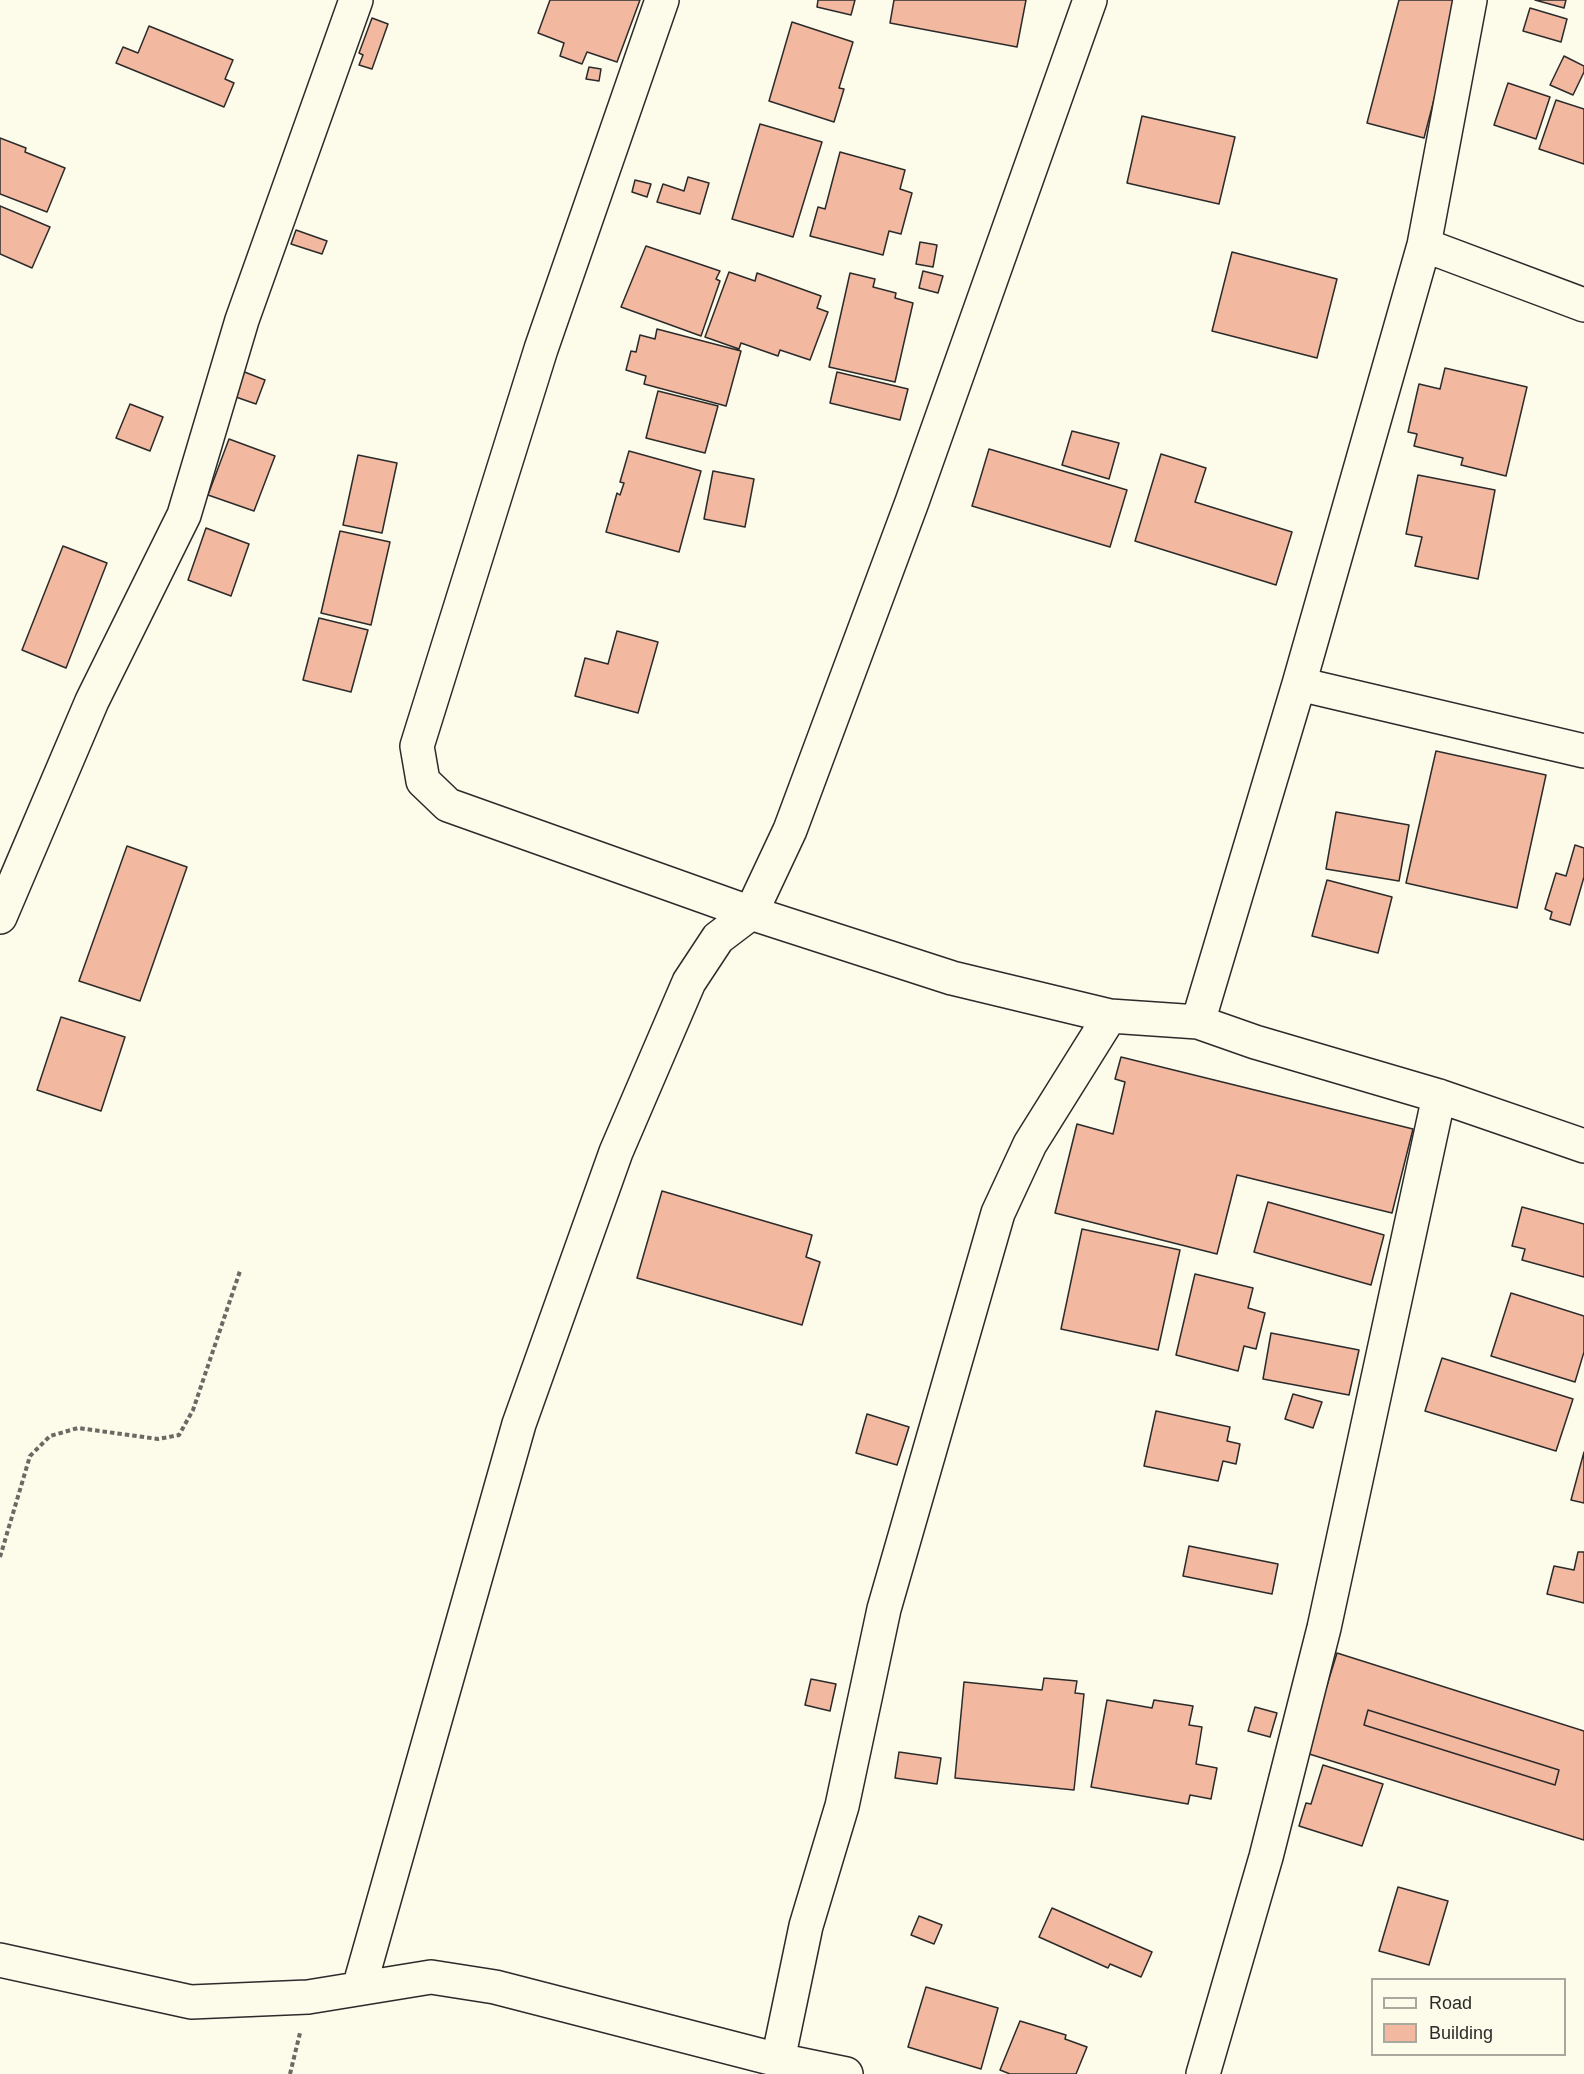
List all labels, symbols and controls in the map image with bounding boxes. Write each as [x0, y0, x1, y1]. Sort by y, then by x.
legend [1371, 1978, 1566, 2056]
text: Road [1429, 1993, 1472, 2013]
text: Building [1429, 2023, 1493, 2043]

